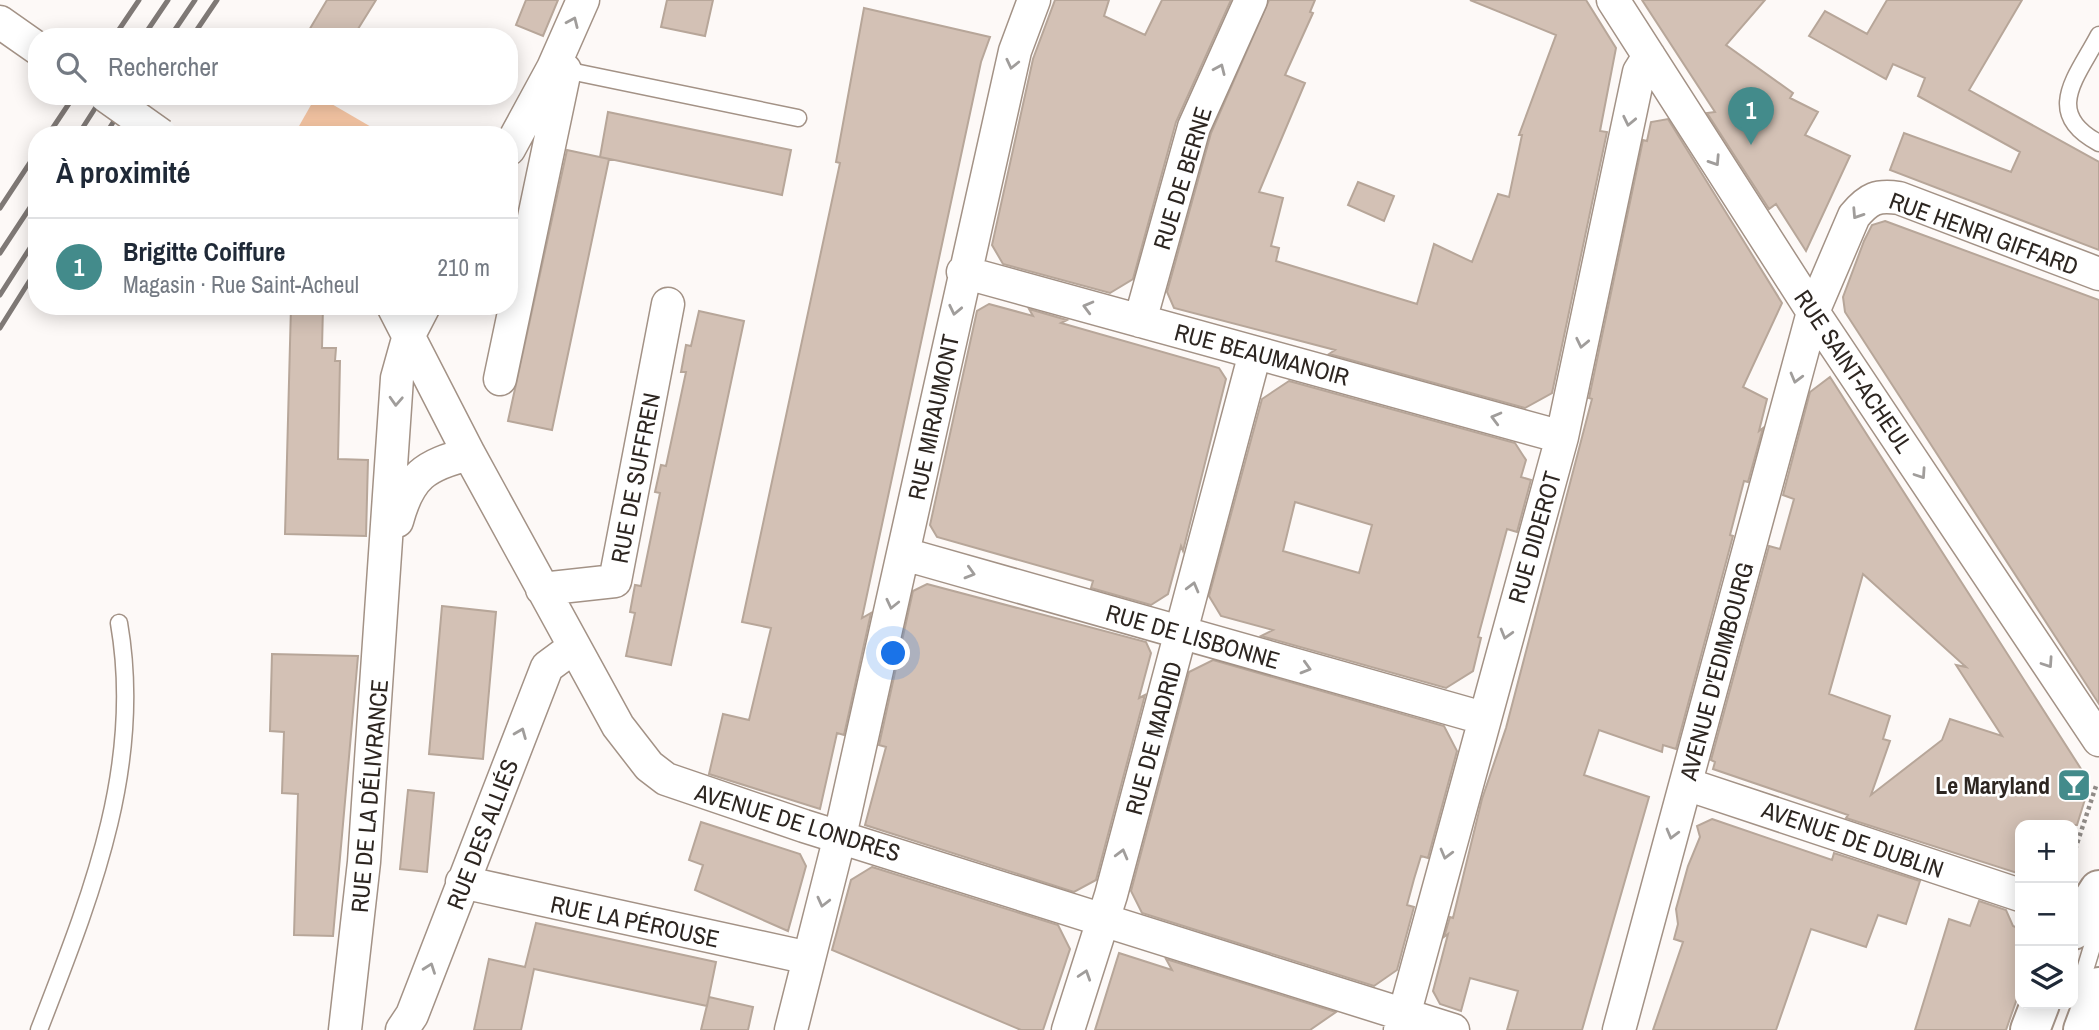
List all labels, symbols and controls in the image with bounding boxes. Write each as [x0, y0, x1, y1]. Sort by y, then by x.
one-way arrow [565, 17, 579, 30]
search box [28, 28, 518, 105]
icon: search [52, 48, 90, 86]
text: Rechercher [108, 49, 218, 84]
one-way arrow [1005, 58, 1020, 70]
one-way arrow [1212, 64, 1226, 77]
pin: 1 [1728, 87, 1774, 145]
street label: RUE DE BERNE [1145, 103, 1219, 253]
one-way arrow [1622, 115, 1637, 127]
text: À proximité [56, 152, 190, 192]
one-way arrow [1707, 153, 1720, 166]
street label: RUE HENRI GIFFARD [1885, 184, 2083, 282]
one-way arrow [1853, 207, 1866, 220]
text: Brigitte Coiffure [123, 234, 285, 269]
text: 1 [74, 252, 84, 283]
text: 210 m [438, 252, 490, 283]
text: Magasin · Rue Saint-Acheul [123, 269, 359, 300]
street label: RUE SAINT-ACHEUL [1788, 283, 1920, 459]
one-way arrow [1082, 300, 1094, 315]
one-way arrow [949, 304, 964, 316]
street label: RUE BEAUMANOIR [1171, 315, 1353, 393]
street label: RUE MIRAUMONT [900, 331, 966, 503]
one-way arrow [1575, 337, 1590, 349]
one-way arrow [1790, 372, 1804, 384]
street label: RUE DE SUFFREN [603, 390, 667, 566]
one-way arrow [388, 396, 403, 407]
one-way arrow [1490, 412, 1502, 427]
one-way arrow [1913, 466, 1926, 479]
street label: RUE DIDEROT [1500, 467, 1568, 607]
street label: AVENUE D'EDIMBOURG [1671, 559, 1760, 784]
one-way arrow [963, 565, 975, 579]
one-way arrow [1185, 581, 1199, 593]
street label: RUE DE LISBONNE [1102, 596, 1284, 676]
one-way arrow [886, 598, 901, 610]
one-way arrow [1500, 628, 1515, 640]
your location [876, 636, 910, 670]
one-way arrow [2039, 655, 2052, 668]
street label: RUE DE MADRID [1117, 658, 1189, 818]
one-way arrow [1300, 659, 1312, 674]
street label: RUE DE LA DÉLIVRANCE [343, 678, 395, 914]
one-way arrow [513, 728, 527, 741]
street label: RUE DES ALLIÉS [439, 754, 525, 914]
bar icon: Le Maryland [2055, 766, 2093, 804]
place label: Le Maryland [1935, 769, 2050, 801]
street label: AVENUE DE LONDRES [691, 775, 904, 868]
street label: AVENUE DE DUBLIN [1757, 793, 1948, 885]
map controls [2015, 820, 2078, 1009]
button: + [2015, 820, 2078, 883]
one-way arrow [1666, 827, 1680, 839]
one-way arrow [1113, 848, 1128, 860]
one-way arrow [1440, 848, 1455, 860]
button: − [2015, 883, 2078, 946]
street label: RUE LA PÉROUSE [548, 887, 722, 955]
one-way arrow [817, 896, 831, 908]
button: layers [2015, 946, 2078, 1009]
one-way arrow [421, 963, 435, 975]
one-way arrow [1077, 969, 1092, 981]

